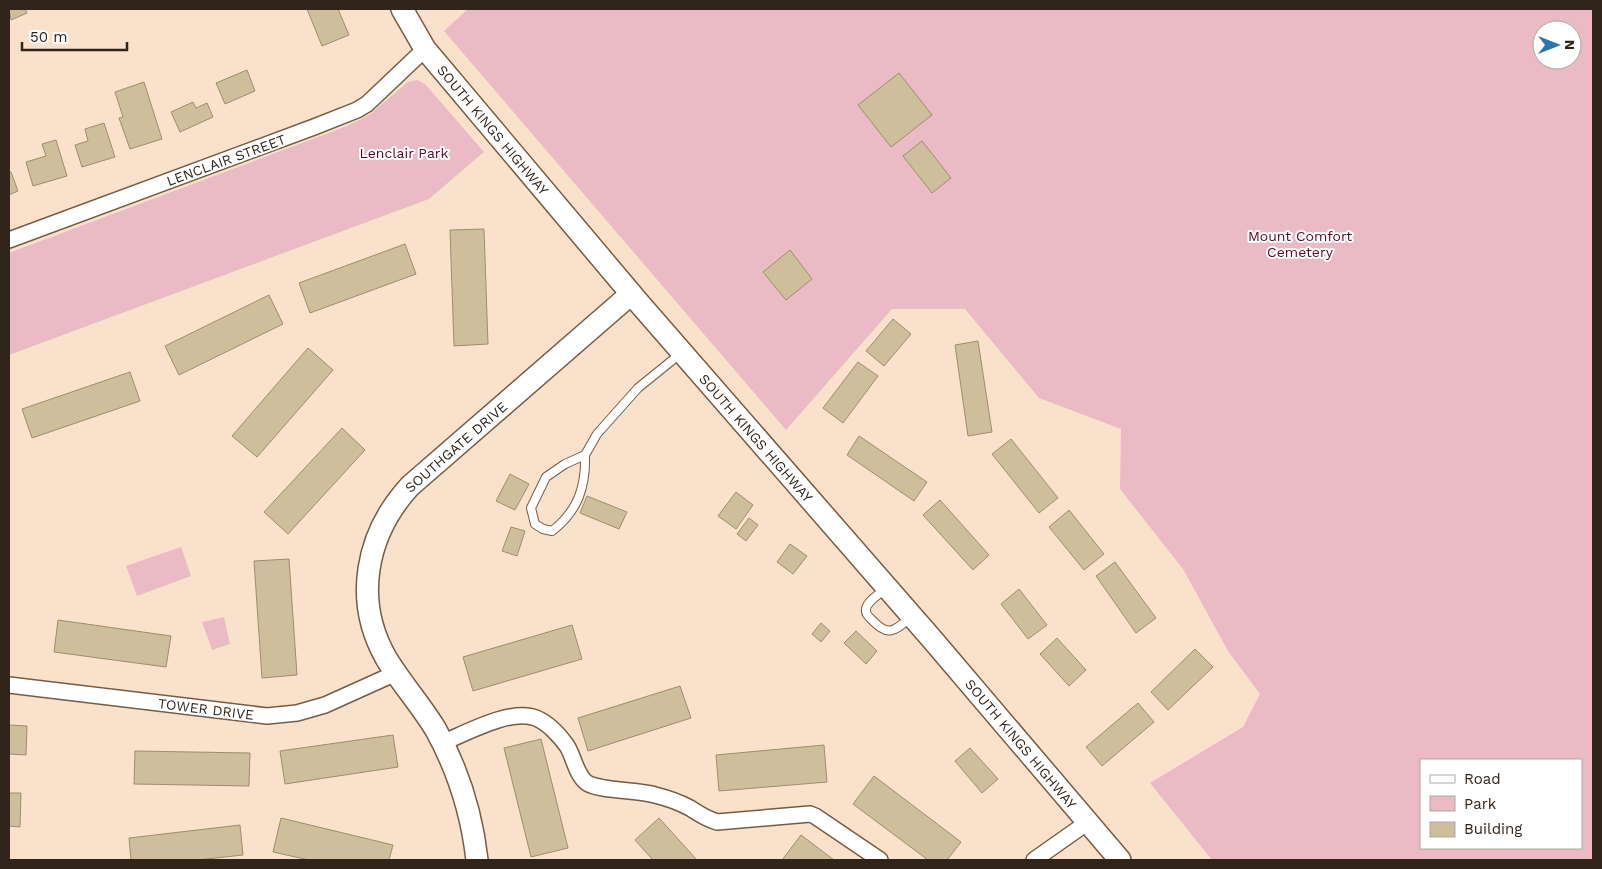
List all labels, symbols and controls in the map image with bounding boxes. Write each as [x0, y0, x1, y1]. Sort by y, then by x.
scale bar [22, 20, 128, 52]
north arrow [1532, 20, 1582, 70]
text: 50 m [30, 28, 67, 46]
text: N [1562, 40, 1578, 50]
street label: SOUTH KINGS HIGHWAY [434, 62, 552, 198]
street label: LENCLAIR STREET [164, 131, 288, 189]
park label: Lenclair Park [360, 145, 449, 161]
park label: Mount Comfort Cemetery [1248, 228, 1352, 260]
street label: SOUTH KINGS HIGHWAY [696, 371, 816, 505]
street label: SOUTHGATE DRIVE [402, 398, 510, 496]
street label: SOUTH KINGS HIGHWAY [962, 676, 1080, 812]
street label: TOWER DRIVE [157, 695, 255, 723]
legend [1420, 759, 1582, 849]
text: Road [1464, 770, 1501, 788]
text: Park [1464, 795, 1497, 813]
text: Building [1464, 820, 1522, 838]

